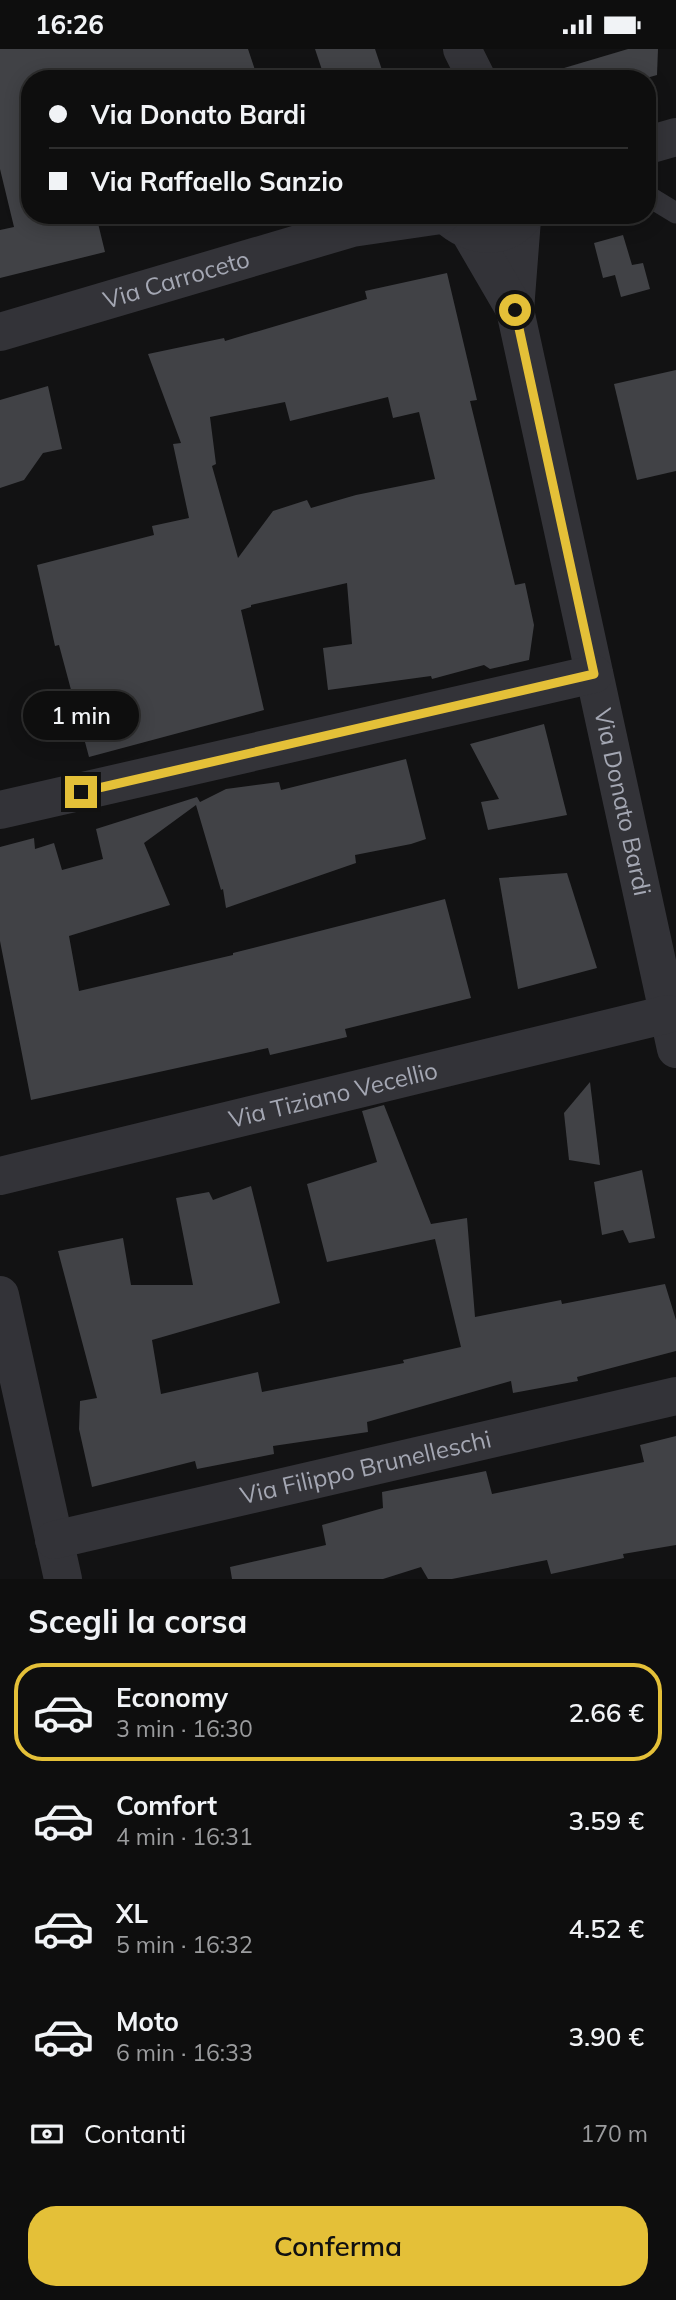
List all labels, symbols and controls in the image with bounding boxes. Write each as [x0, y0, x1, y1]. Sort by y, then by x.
text: 16:26 [35, 8, 104, 41]
text: Via Donato Bardi [91, 98, 306, 131]
text: Via Raffaello Sanzio [91, 165, 343, 198]
street label: Via Carroceto [99, 243, 253, 315]
route start [499, 294, 531, 326]
callout: 1 min [23, 691, 139, 739]
text: 1 min [51, 701, 111, 730]
street label: Via Donato Bardi [588, 705, 658, 898]
route end [65, 776, 97, 808]
street label: Via Tiziano Vecellio [226, 1054, 441, 1134]
street label: Via Filippo Brunelleschi [237, 1423, 494, 1510]
text: Scegli la corsa [28, 1601, 247, 1641]
icon: car [32, 1681, 95, 1744]
text: Economy [116, 1681, 228, 1714]
text: 2.66 € [568, 1696, 644, 1729]
text: 3 min · 16:30 [116, 1714, 253, 1743]
icon: car [32, 1789, 95, 1852]
text: Comfort [116, 1789, 217, 1822]
text: 3.59 € [568, 1804, 644, 1837]
text: 4 min · 16:31 [116, 1822, 253, 1851]
icon: car [32, 1897, 95, 1960]
text: XL [116, 1897, 148, 1930]
text: 4.52 € [568, 1912, 644, 1945]
text: 5 min · 16:32 [116, 1930, 253, 1959]
icon: car [32, 2005, 95, 2068]
text: Moto [116, 2005, 179, 2038]
text: 3.90 € [568, 2020, 644, 2053]
text: 6 min · 16:33 [116, 2038, 253, 2067]
icon: cash [28, 2115, 66, 2153]
text: Contanti [84, 2117, 186, 2150]
text: 170 m [580, 2119, 648, 2148]
button: Conferma [28, 2206, 648, 2286]

